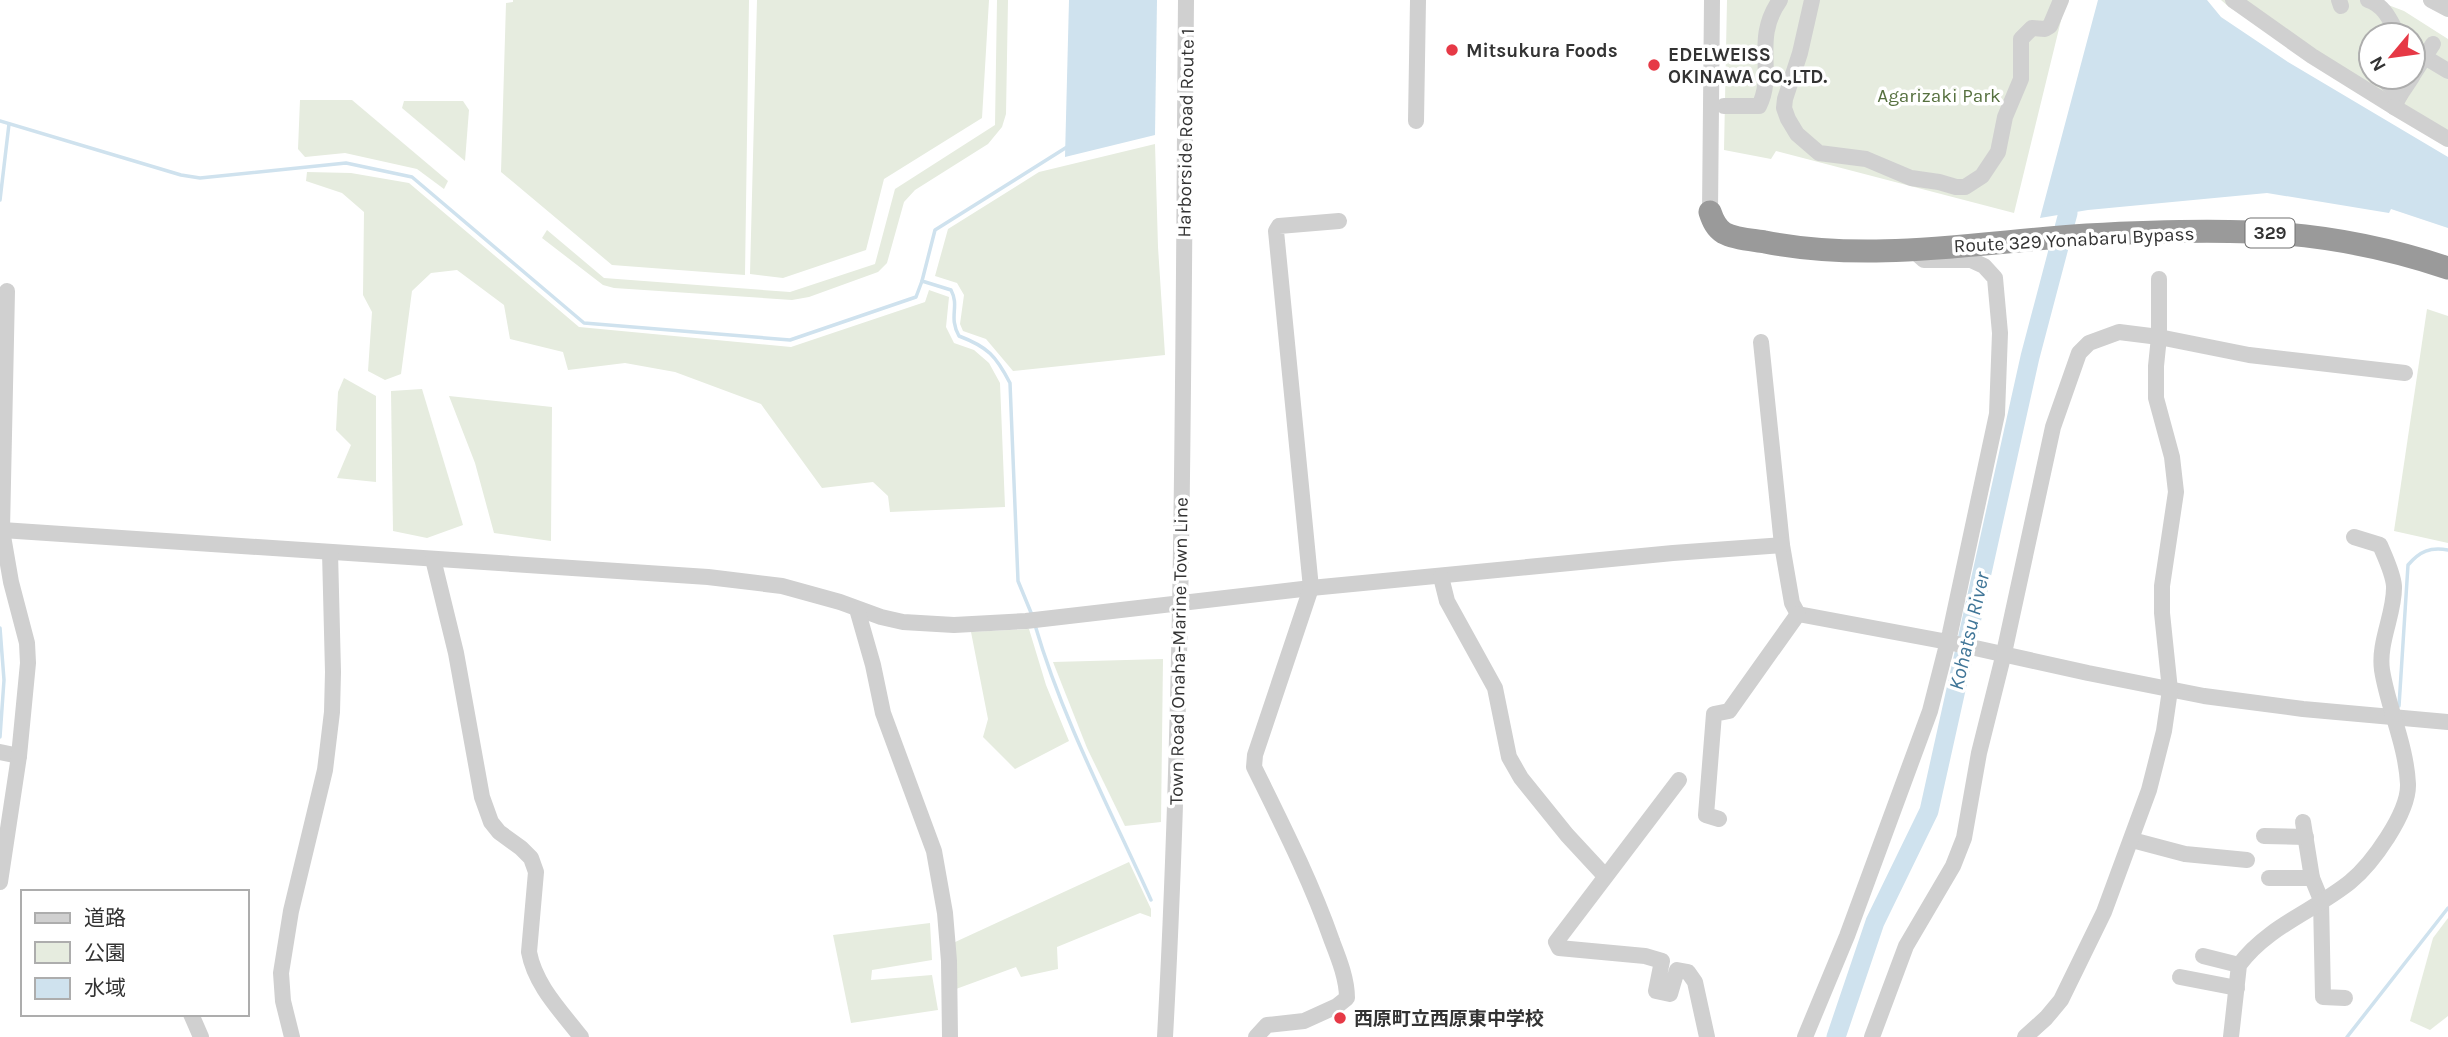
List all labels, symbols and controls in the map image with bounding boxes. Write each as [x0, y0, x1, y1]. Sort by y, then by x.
north arrow [2357, 21, 2427, 91]
street label: Harborside Road Route 1 [1173, 28, 1199, 238]
place label: Mitsukura Foods [1466, 40, 1618, 62]
marker: Mitsukura Foods [1444, 42, 1460, 58]
place label: EDELWEISS OKINAWA CO.,LTD. [1668, 44, 1827, 88]
text: N [2365, 52, 2391, 75]
marker: EDELWEISS OKINAWA CO.,LTD. [1646, 57, 1662, 73]
park label: Agarizaki Park [1877, 85, 2001, 107]
road number: 329 [2246, 218, 2294, 247]
street label: Route 329 Yonabaru Bypass [1953, 223, 2195, 257]
street label: Town Road Onaha-Marine Town Line [1165, 497, 1193, 805]
water label: Kohatsu River [1944, 569, 1994, 692]
legend [21, 890, 248, 1016]
text: 道路 [84, 906, 126, 930]
text: 公園 [84, 941, 126, 965]
text: 水域 [84, 976, 126, 1000]
place label: 西原町立西原東中学校 [1354, 1008, 1544, 1030]
marker: 西原町立西原東中学校 [1332, 1010, 1348, 1026]

